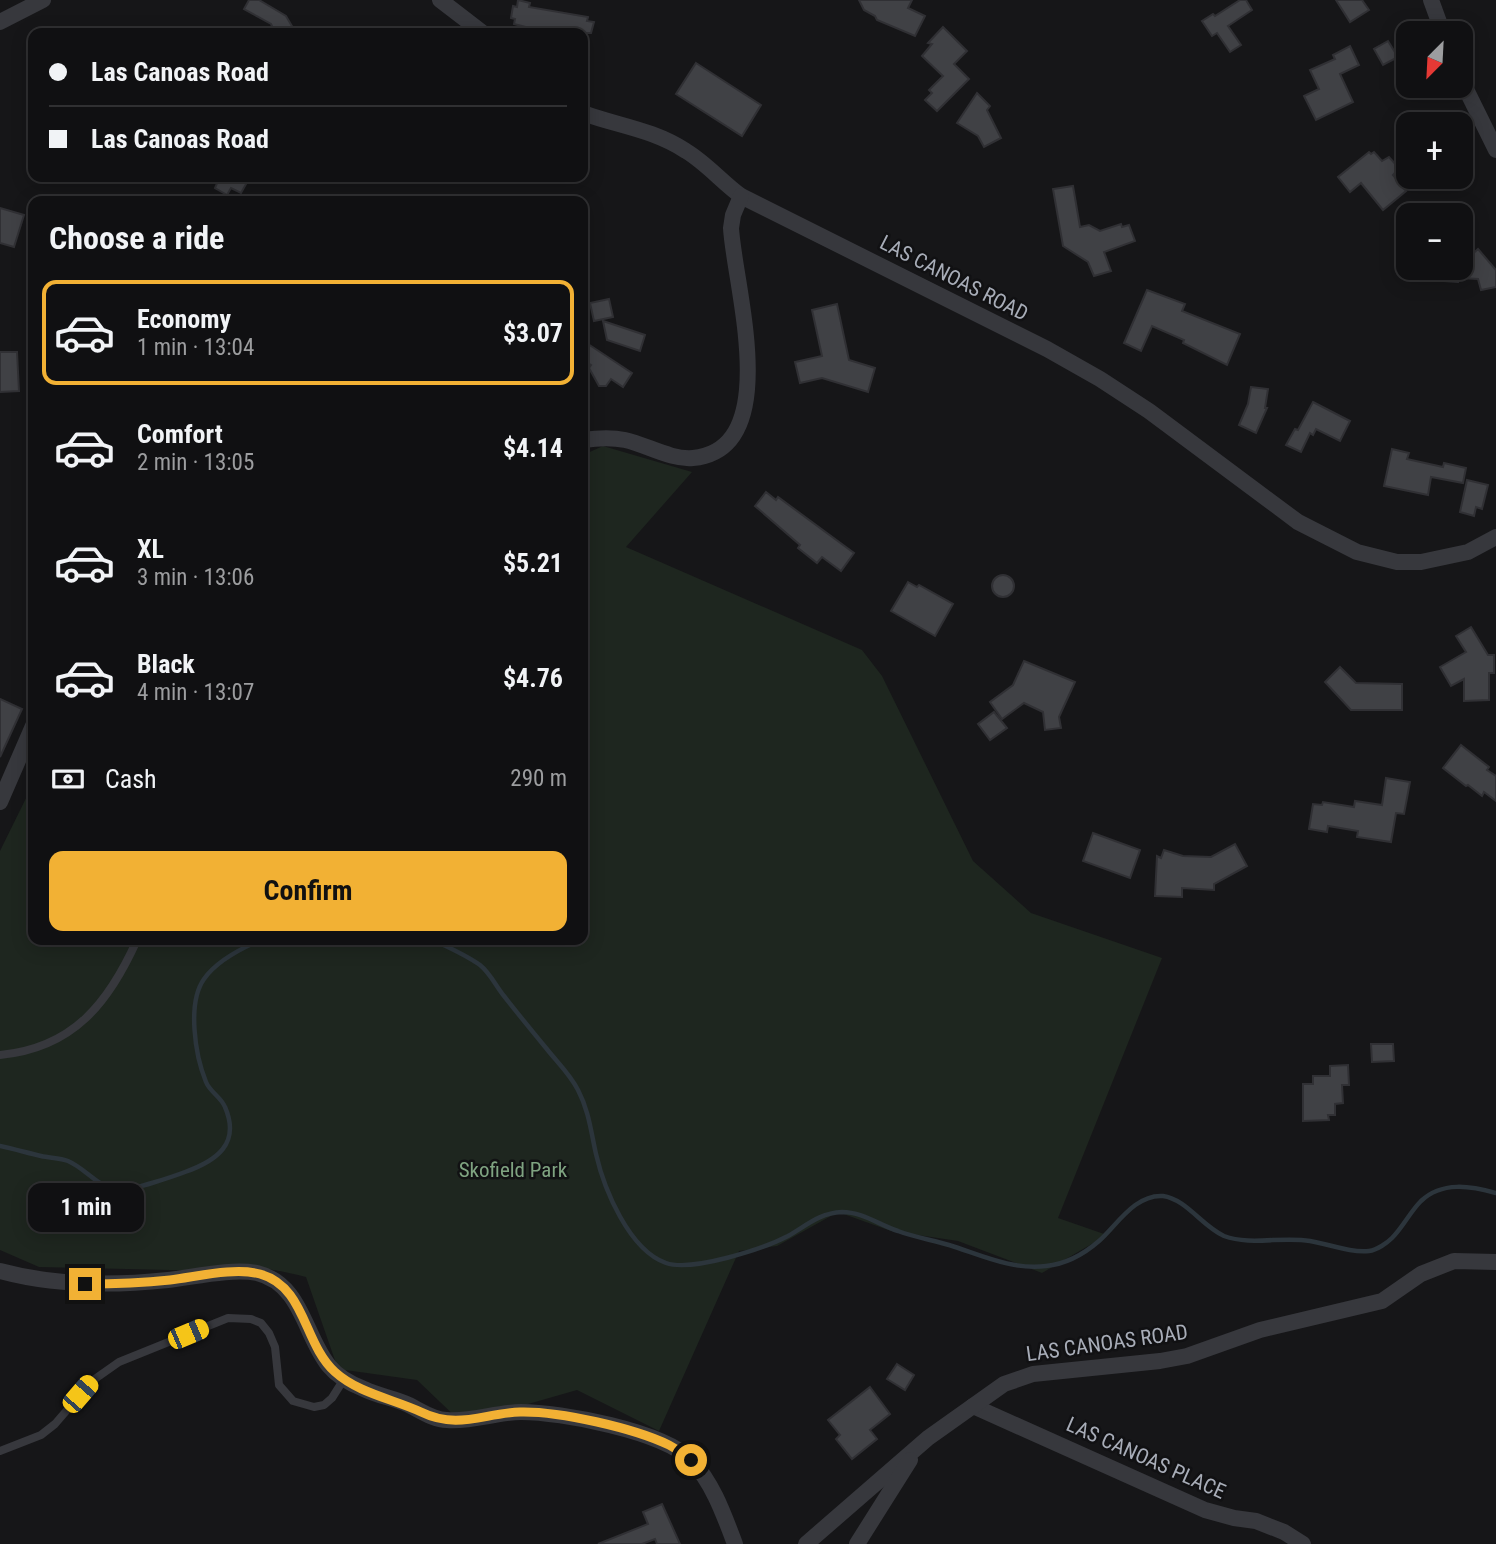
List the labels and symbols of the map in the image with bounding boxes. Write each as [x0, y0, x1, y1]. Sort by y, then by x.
north arrow [1396, 21, 1474, 98]
street label: LAS CANOAS ROAD [876, 230, 1032, 326]
park label: Skofield Park [459, 1158, 568, 1182]
callout: 1 min [27, 1182, 143, 1232]
route end [69, 1268, 101, 1300]
car [165, 1316, 212, 1352]
street label: LAS CANOAS ROAD [1025, 1320, 1189, 1366]
car [59, 1371, 102, 1417]
street label: LAS CANOAS PLACE [1063, 1412, 1229, 1504]
route start [675, 1444, 707, 1476]

